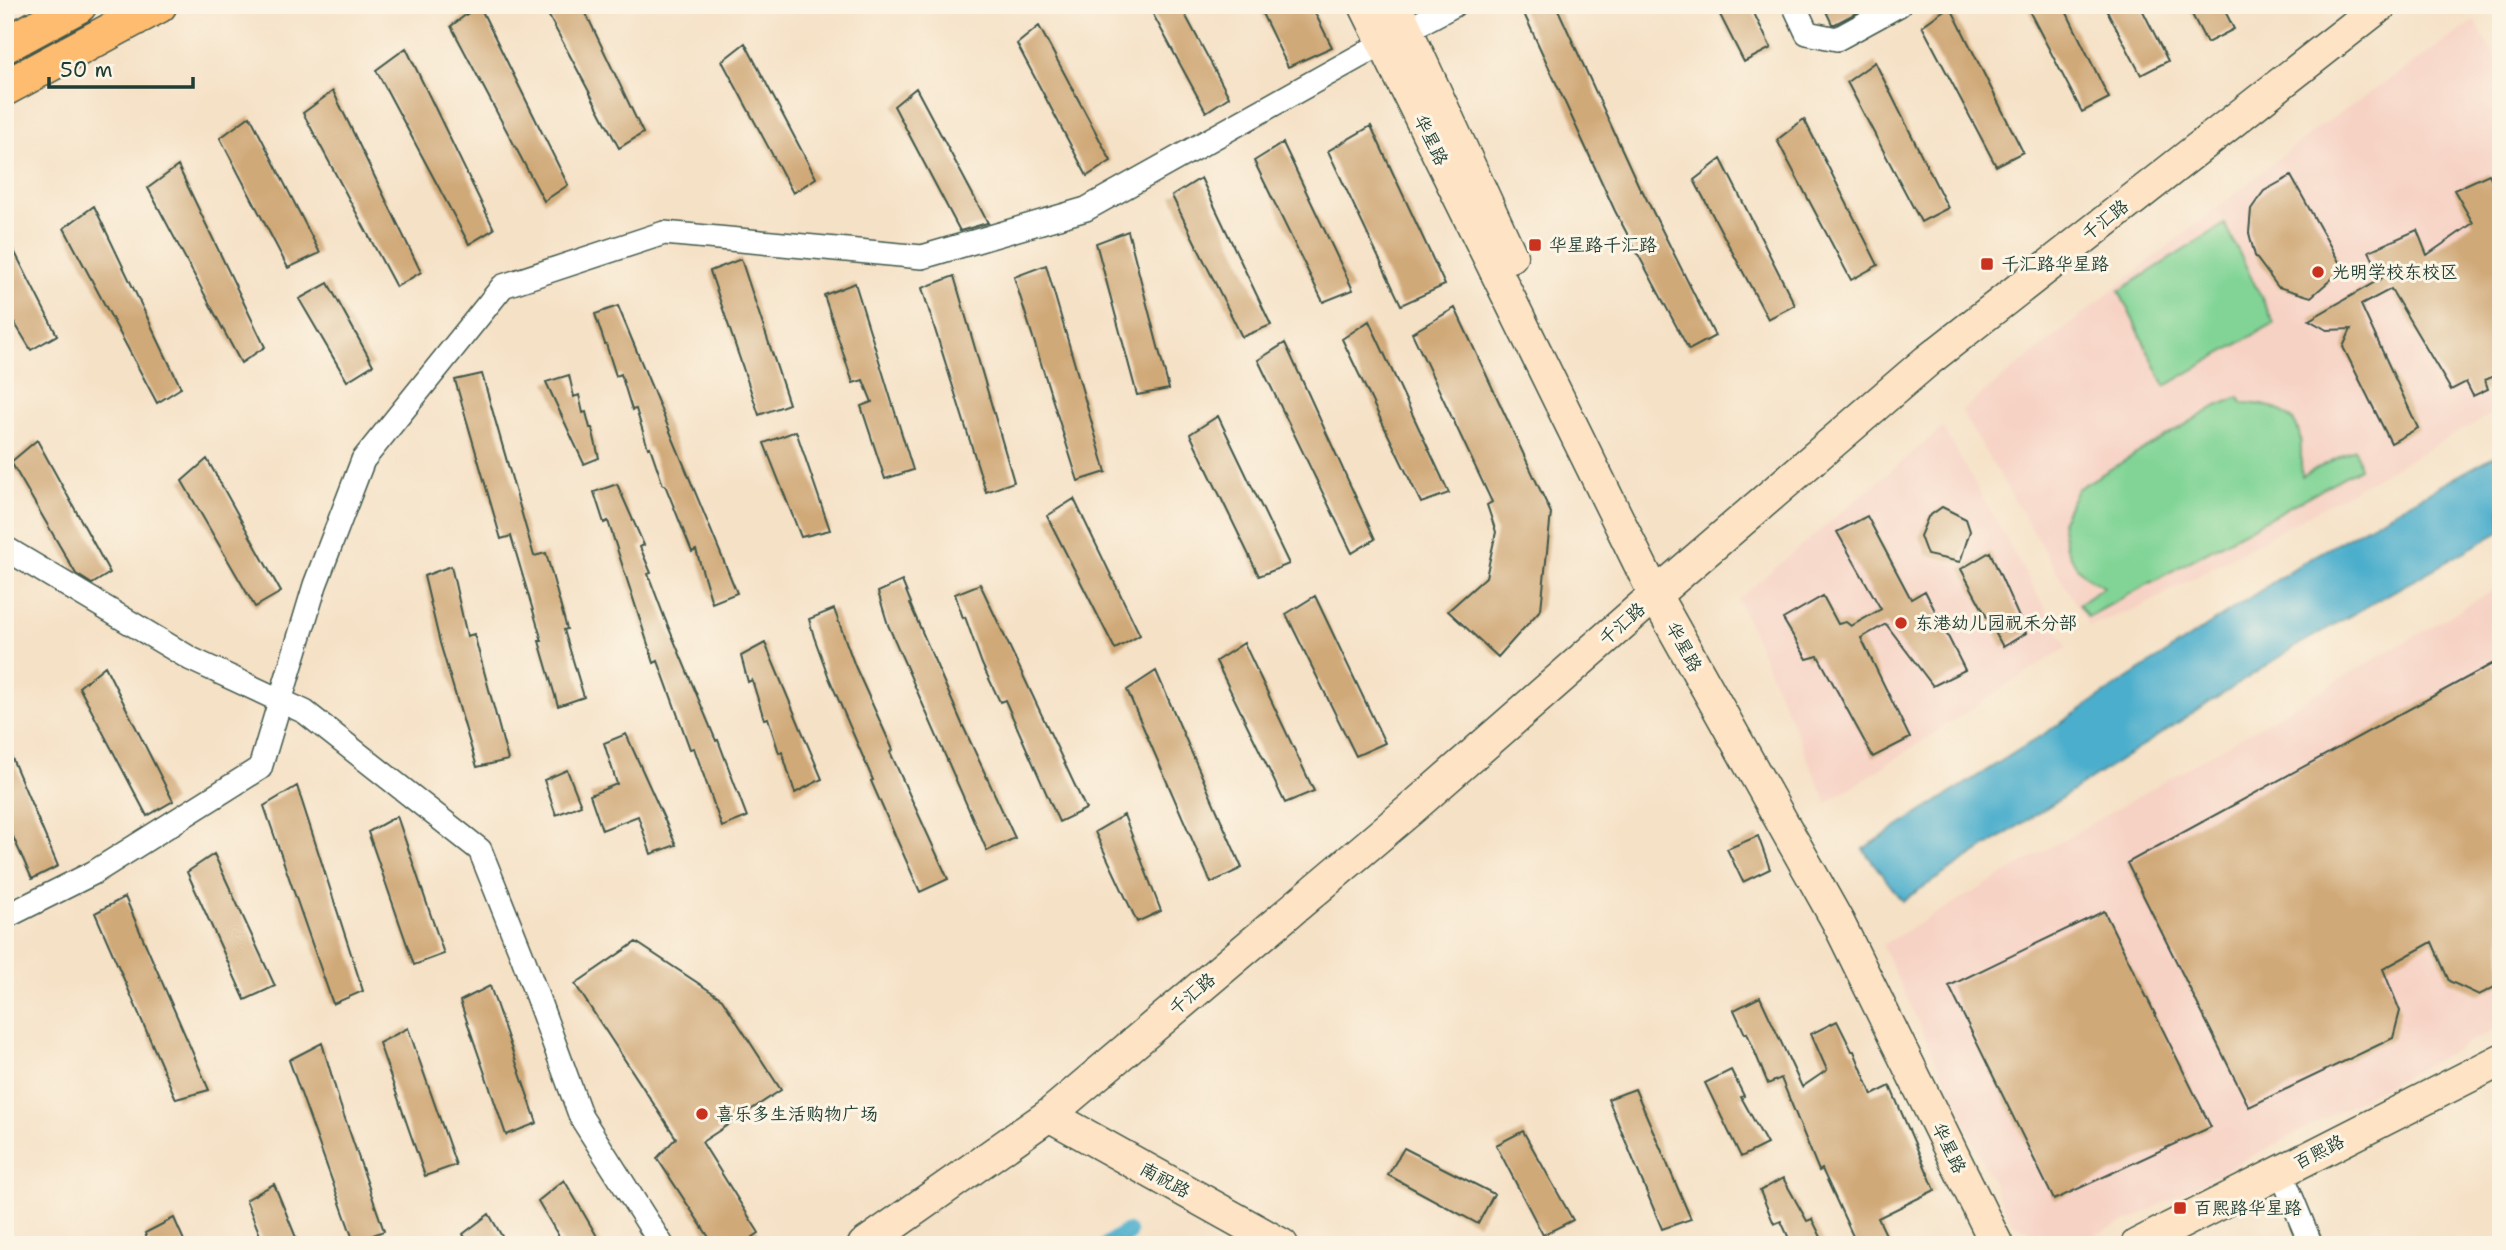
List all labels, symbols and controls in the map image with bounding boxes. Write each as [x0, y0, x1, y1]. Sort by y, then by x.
scale bar [49, 46, 192, 90]
text: 50 m [60, 56, 113, 84]
street label: 华星路 [1408, 110, 1454, 170]
street label: 千汇路 [2076, 194, 2134, 246]
place label: 华星路千汇路 [1549, 233, 1657, 257]
marker: 华星路千汇路 [1527, 237, 1543, 253]
place label: 千汇路华星路 [2001, 252, 2109, 276]
marker: 千汇路华星路 [1979, 256, 1995, 272]
place label: 光明学校东校区 [2332, 260, 2458, 284]
marker: 光明学校东校区 [2310, 264, 2326, 280]
street label: 千汇路 [1594, 597, 1650, 651]
place label: 东港幼儿园祝禾分部 [1915, 611, 2077, 635]
marker: 东港幼儿园祝禾分部 [1893, 615, 1909, 631]
street label: 华星路 [1660, 618, 1708, 676]
street label: 千汇路 [1164, 967, 1220, 1021]
place label: 喜乐多生活购物广场 [716, 1102, 878, 1126]
marker: 喜乐多生活购物广场 [694, 1106, 710, 1122]
street label: 华星路 [1926, 1118, 1972, 1178]
street label: 百熙路 [2289, 1129, 2349, 1175]
street label: 南祝路 [1136, 1156, 1194, 1204]
place label: 百熙路华星路 [2194, 1196, 2302, 1220]
marker: 百熙路华星路 [2172, 1200, 2188, 1216]

